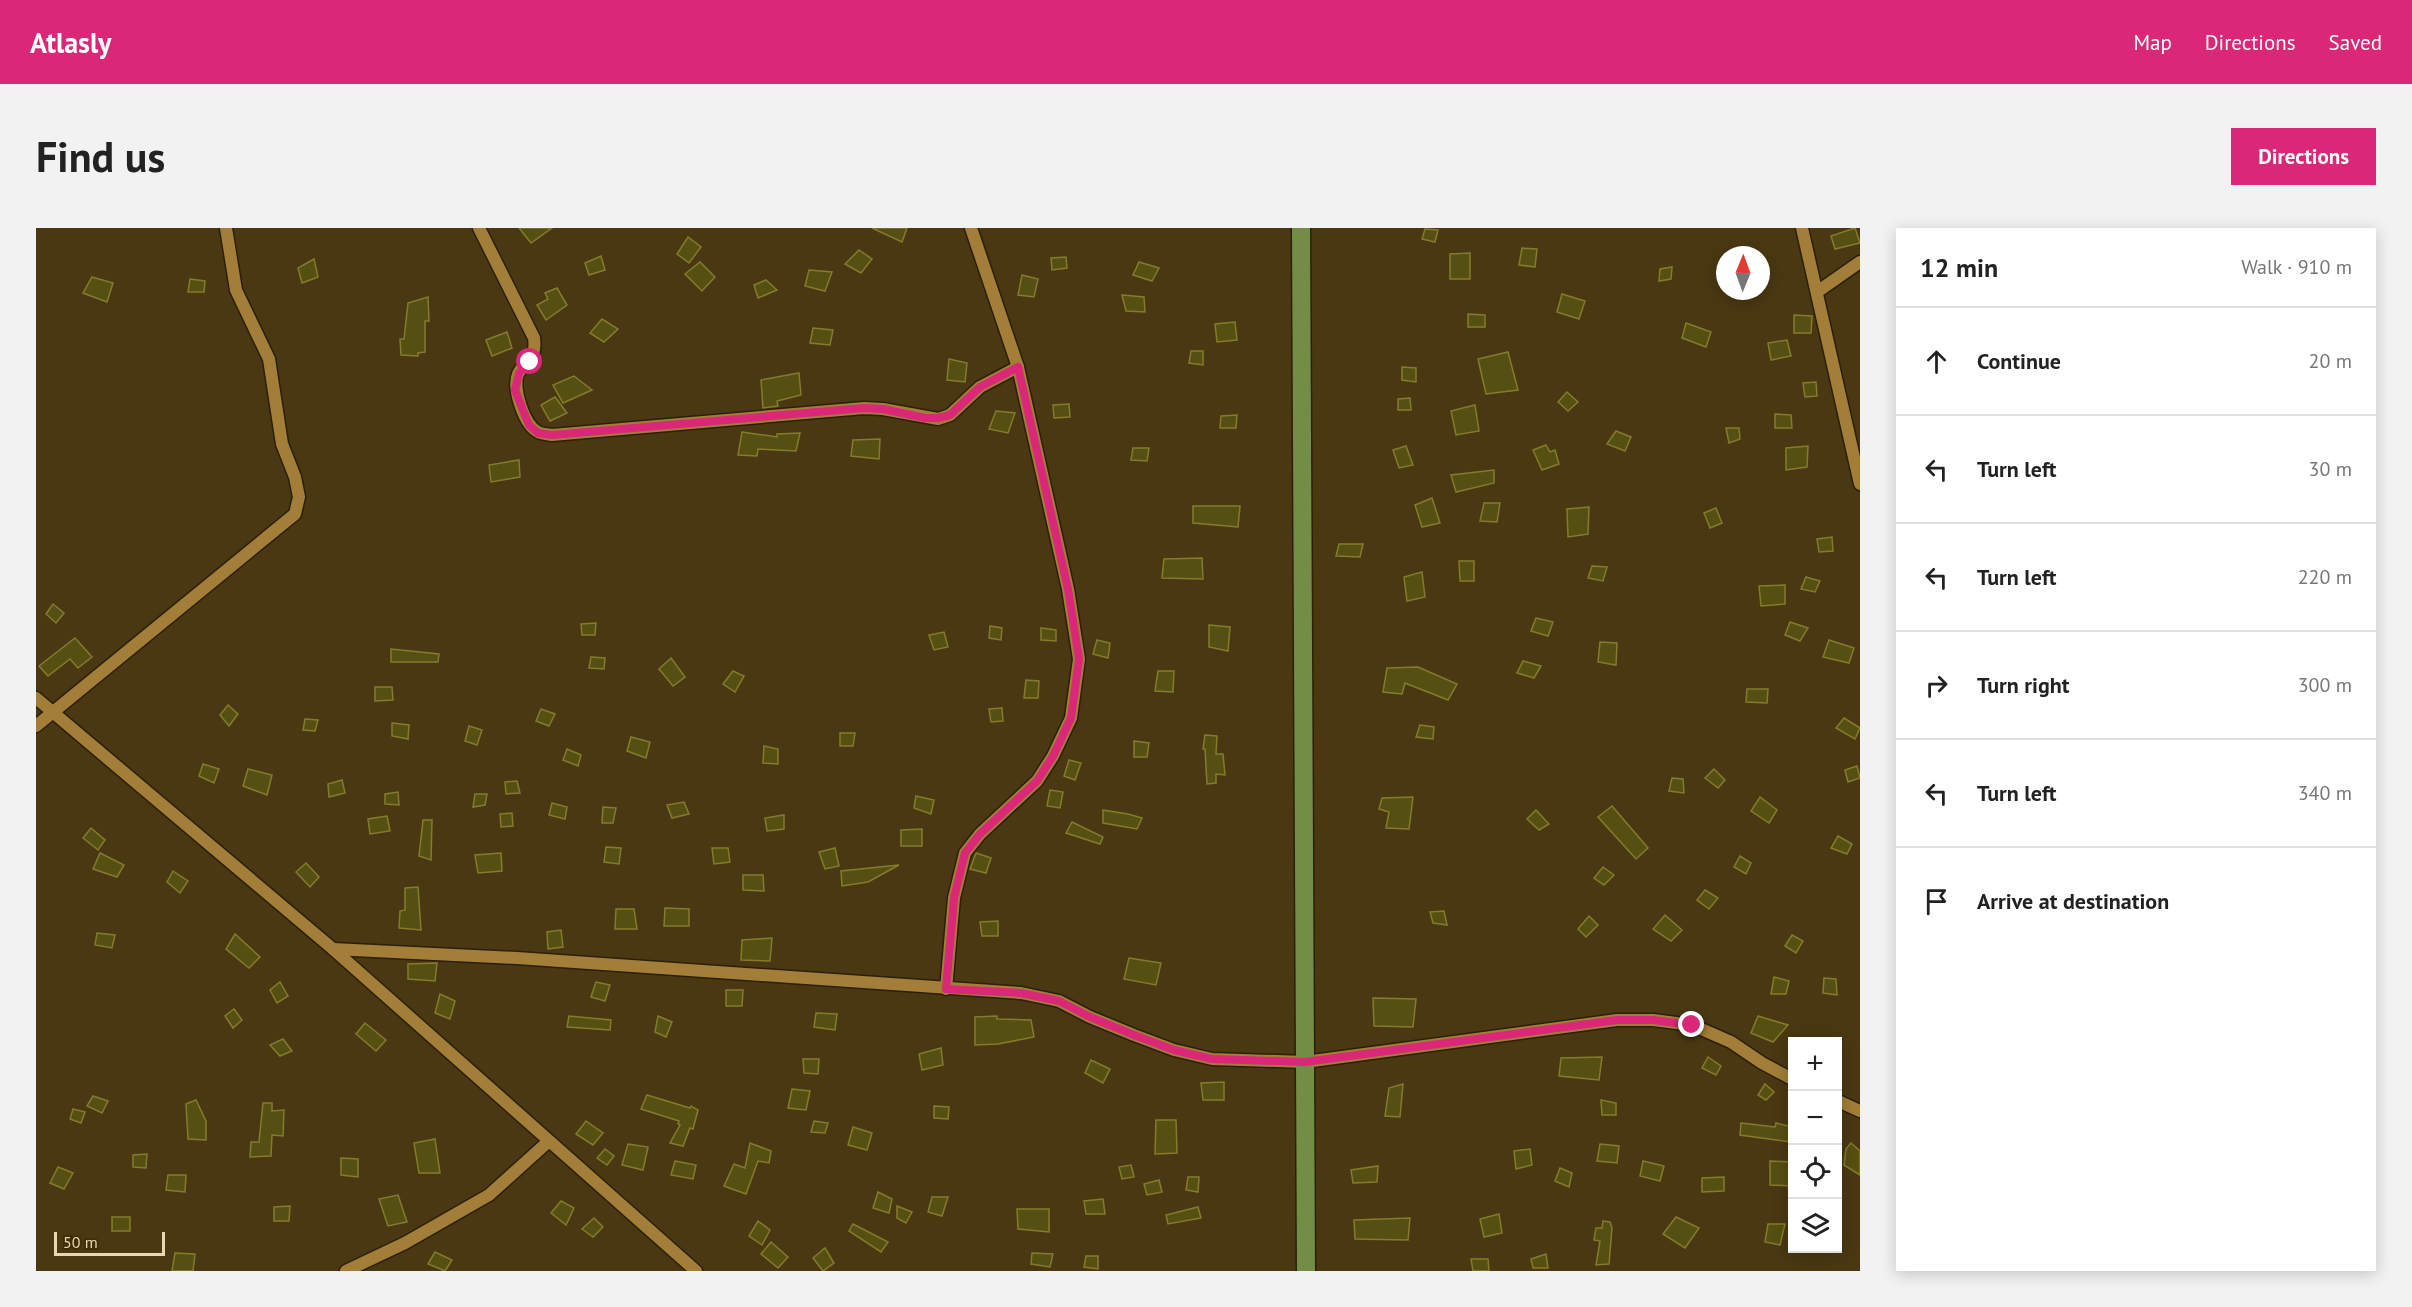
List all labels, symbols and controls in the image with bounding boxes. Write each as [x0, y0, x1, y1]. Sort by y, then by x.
text: Atlasly [30, 24, 112, 61]
text: Map [2133, 29, 2172, 56]
text: Directions [2205, 29, 2296, 56]
text: Saved [2329, 29, 2382, 56]
button: Directions [2231, 128, 2376, 185]
text: Find us [36, 129, 165, 184]
north arrow [1716, 246, 1770, 300]
text: 12 min [1920, 251, 1998, 284]
text: Walk · 910 m [2241, 254, 2352, 280]
icon: ahead [1920, 345, 1953, 378]
text: Continue [1977, 347, 2061, 375]
route start [516, 348, 542, 374]
text: 20 m [2309, 348, 2352, 374]
icon: left [1920, 453, 1953, 486]
text: Turn left [1977, 455, 2057, 483]
text: 30 m [2309, 456, 2352, 482]
icon: left [1920, 561, 1953, 594]
text: Turn left [1977, 563, 2057, 591]
text: 220 m [2298, 564, 2352, 590]
icon: right [1920, 669, 1953, 702]
text: Turn right [1977, 671, 2069, 699]
text: 300 m [2298, 672, 2352, 698]
icon: left [1920, 777, 1953, 810]
text: Turn left [1977, 779, 2057, 807]
text: 340 m [2298, 780, 2352, 806]
icon: arrive [1920, 885, 1953, 918]
text: Arrive at destination [1977, 887, 2169, 915]
route end [1678, 1011, 1704, 1037]
map controls [1788, 1037, 1842, 1253]
button: + [1788, 1037, 1842, 1091]
button: − [1788, 1091, 1842, 1145]
button: locate [1788, 1145, 1842, 1199]
button: layers [1788, 1199, 1842, 1253]
scale bar [54, 1229, 165, 1256]
text: 50 m [63, 1232, 98, 1252]

